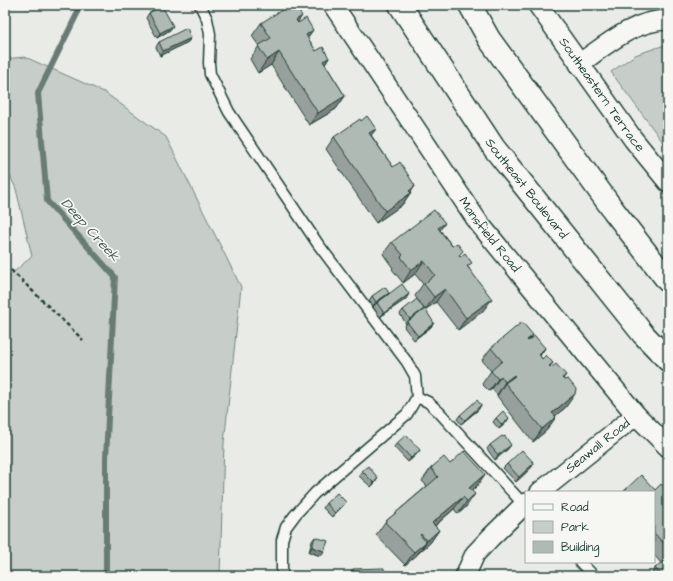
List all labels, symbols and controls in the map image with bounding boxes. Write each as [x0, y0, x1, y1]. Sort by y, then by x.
street label: Southeastern Terrace [555, 34, 649, 156]
street label: Southeast Boulevard [481, 135, 572, 243]
street label: Mansfield Road [455, 193, 525, 276]
water label: Deep Creek [56, 194, 124, 266]
street label: Seawall Road [562, 414, 634, 477]
legend [525, 491, 655, 563]
text: Road [561, 499, 589, 516]
text: Park [561, 519, 589, 536]
text: Building [561, 539, 599, 557]

